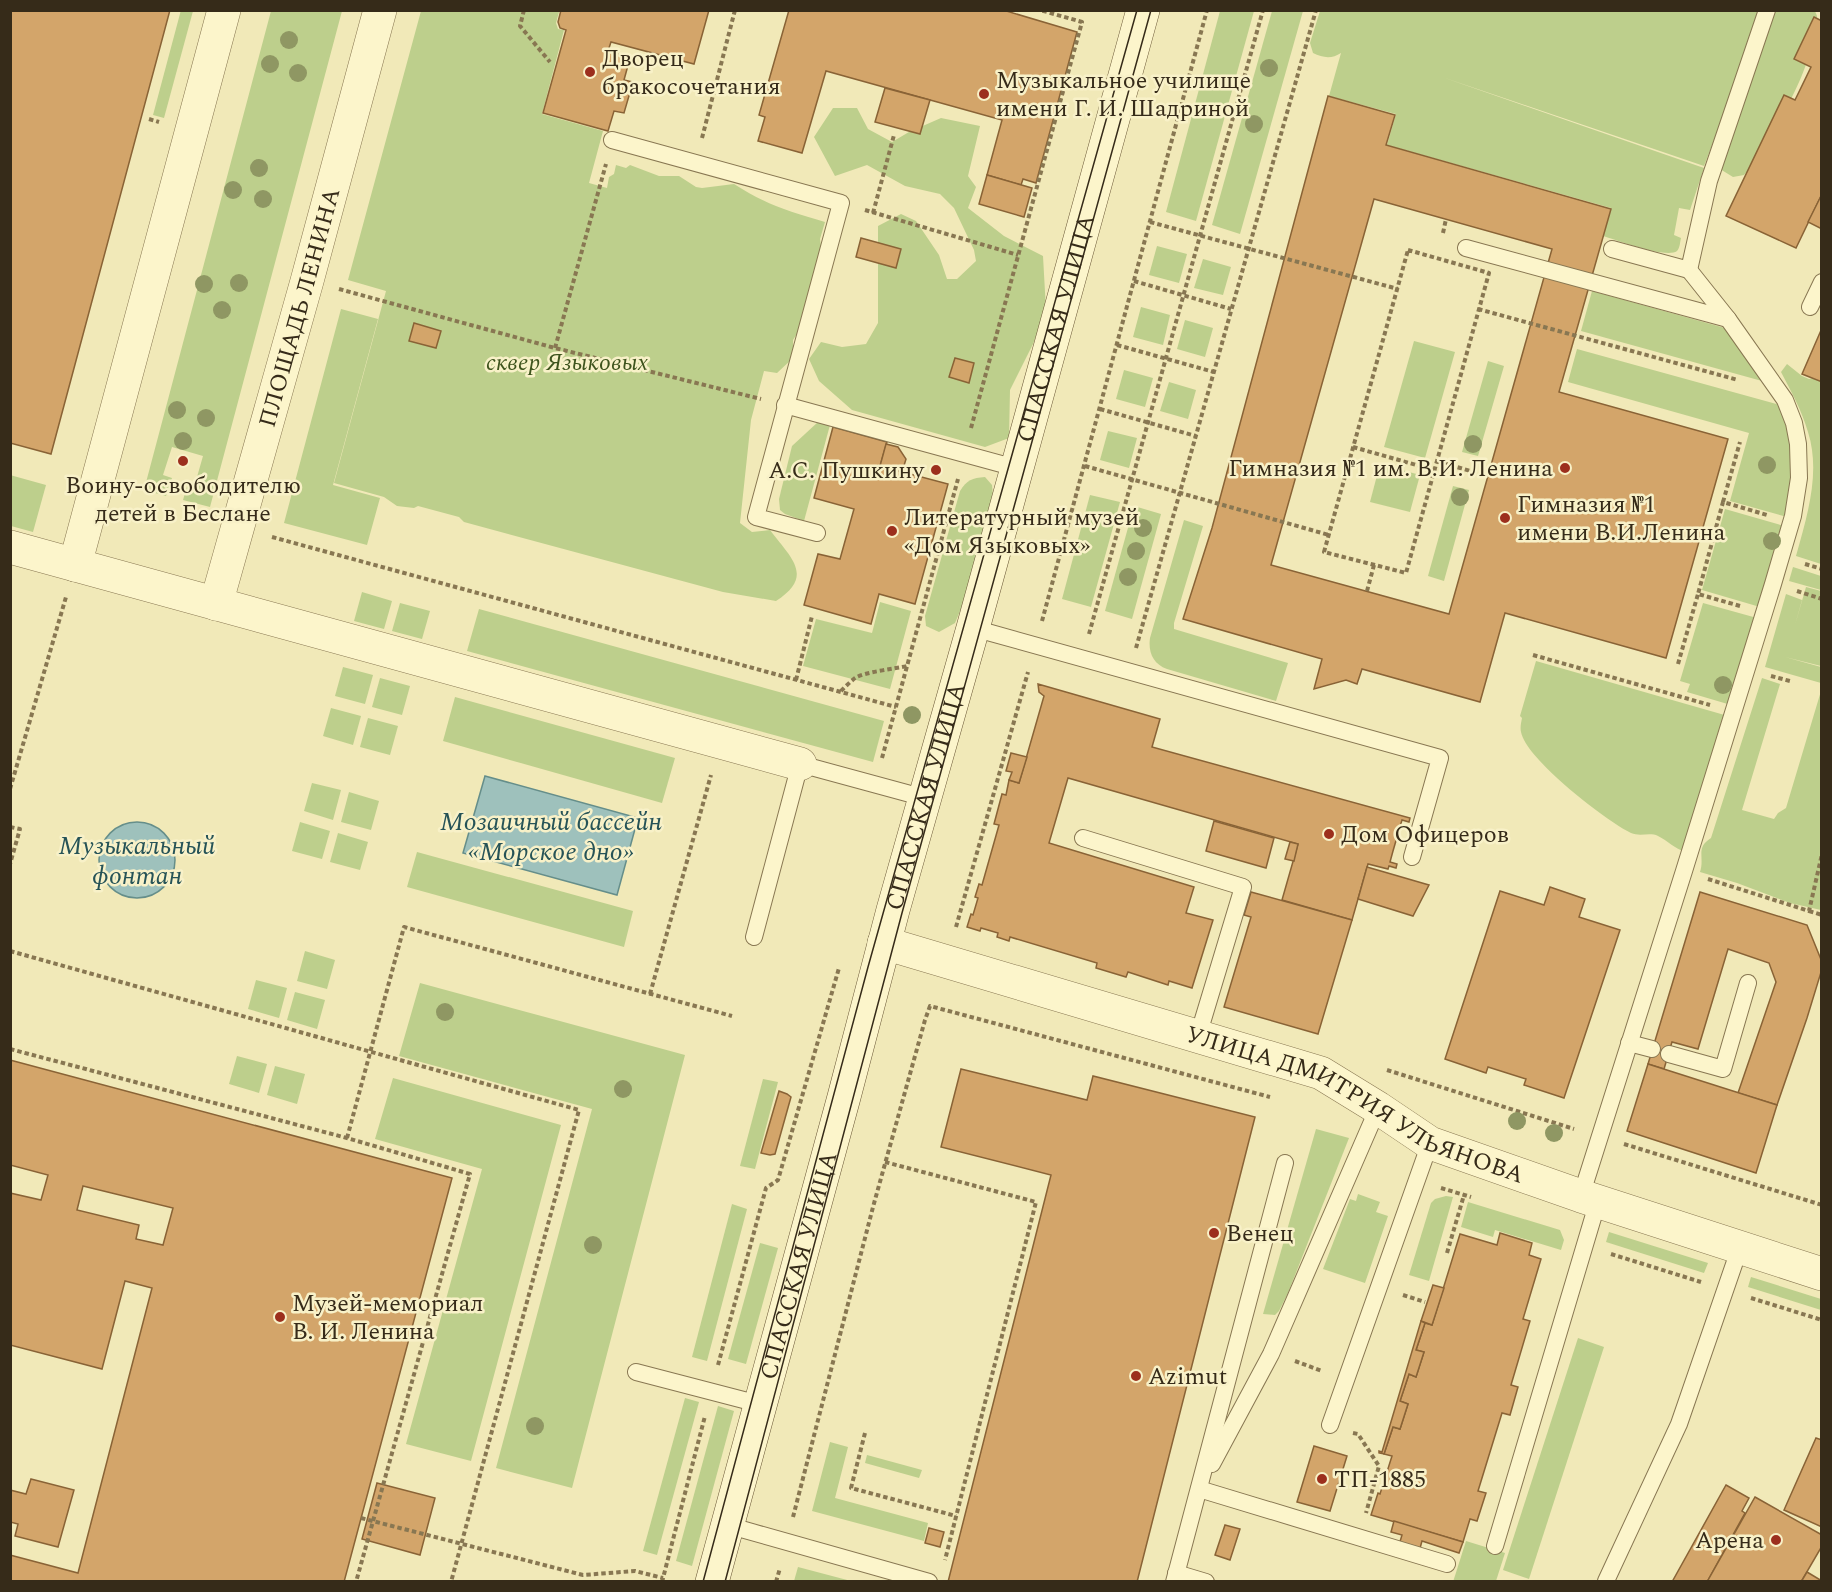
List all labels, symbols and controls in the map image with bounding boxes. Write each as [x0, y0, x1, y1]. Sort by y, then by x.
place label: Дворец бракосочетания [602, 41, 781, 105]
place label: Музыкальное училище имени Г. И. Шадриной [996, 63, 1251, 127]
marker: Дворец бракосочетания [583, 65, 597, 79]
marker: Музыкальное училище имени Г. И. Шадриной [977, 87, 991, 101]
street label: ПЛОЩАДЬ ЛЕНИНА [250, 184, 350, 432]
street label: СПАССКАЯ УЛИЦА [1008, 210, 1105, 447]
park label: сквер Языковых [486, 345, 649, 381]
place label: Гимназия №1 им. В.И. Ленина [1228, 451, 1553, 487]
place label: А.С. Пушкину [768, 453, 925, 489]
marker: Воину-освободителю детей в Беслане [176, 454, 190, 468]
marker: Гимназия №1 им. В.И. Ленина [1558, 461, 1572, 475]
marker: А.С. Пушкину [929, 463, 943, 477]
place label: Воину-освободителю детей в Беслане [65, 468, 301, 532]
place label: Гимназия №1 имени В.И.Ленина [1517, 487, 1726, 551]
place label: Литературный музей «Дом Языковых» [904, 500, 1139, 564]
marker: Гимназия №1 имени В.И.Ленина [1498, 511, 1512, 525]
marker: Литературный музей «Дом Языковых» [885, 524, 899, 538]
street label: СПАССКАЯ УЛИЦА [877, 679, 976, 915]
water label: Мозаичный бассейн «Морское дно» [440, 802, 662, 872]
place label: Дом Офицеров [1341, 817, 1509, 853]
water label: Музыкальный фонтан [59, 826, 216, 896]
marker: Дом Офицеров [1322, 827, 1336, 841]
street label: УЛИЦА ДМИТРИЯ УЛЬЯНОВА [1181, 1017, 1529, 1194]
street label: СПАССКАЯ УЛИЦА [751, 1148, 847, 1384]
place label: Венец [1226, 1216, 1294, 1252]
marker: Венец [1207, 1226, 1221, 1240]
place label: Музей-мемориал В. И. Ленина [292, 1286, 483, 1350]
marker: Музей-мемориал В. И. Ленина [273, 1310, 287, 1324]
place label: Azimut [1148, 1359, 1227, 1395]
marker: Azimut [1129, 1369, 1143, 1383]
place label: ТП-1885 [1334, 1462, 1426, 1498]
marker: ТП-1885 [1315, 1472, 1329, 1486]
place label: Арена [1695, 1523, 1764, 1559]
marker: Арена [1769, 1533, 1783, 1547]

